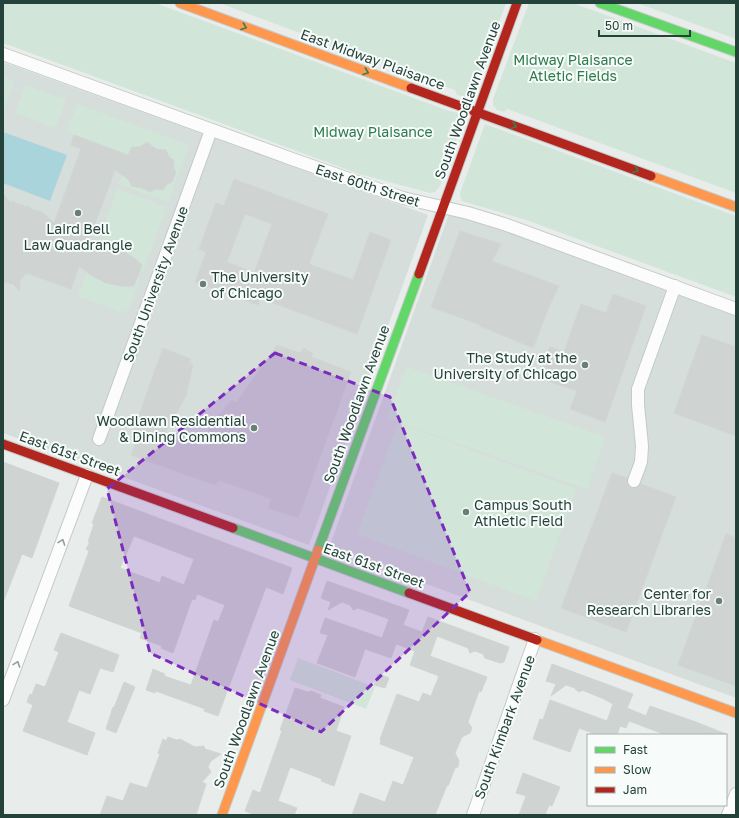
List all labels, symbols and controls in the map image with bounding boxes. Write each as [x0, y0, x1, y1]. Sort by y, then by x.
scale bar [599, 12, 690, 38]
text: 50 m [605, 18, 633, 33]
street label: South Woodlawn Avenue [430, 19, 504, 181]
one-way arrow [240, 22, 247, 30]
street label: East Midway Plaisance [299, 25, 447, 93]
park label: Midway Plaisance Atletic Fields [513, 51, 633, 84]
one-way arrow [362, 67, 369, 75]
one-way arrow [511, 121, 518, 129]
park label: Midway Plaisance [313, 123, 433, 140]
street label: East 60th Street [313, 160, 423, 210]
one-way arrow [633, 166, 640, 174]
street label: South University Avenue [119, 204, 191, 364]
marker: Laird Bell Law Quadrangle [73, 208, 83, 218]
place label: Laird Bell Law Quadrangle [24, 220, 133, 253]
place label: The University of Chicago [211, 268, 309, 301]
marker: The University of Chicago [198, 279, 208, 289]
street label: South Woodlawn Avenue [319, 323, 393, 485]
place label: The Study at the University of Chicago [434, 349, 577, 382]
marker: The Study at the University of Chicago [580, 360, 590, 370]
place label: Woodlawn Residential & Dining Commons [96, 412, 246, 445]
marker: Woodlawn Residential & Dining Commons [249, 423, 259, 433]
street label: East 61st Street [17, 427, 123, 479]
place label: Campus South Athletic Field [474, 496, 572, 529]
marker: Campus South Athletic Field [461, 507, 471, 517]
one-way arrow [57, 538, 65, 545]
street label: East 61st Street [321, 539, 427, 591]
place label: Center for Research Libraries [587, 585, 712, 618]
marker: Center for Research Libraries [714, 596, 724, 606]
street label: South Woodlawn Avenue [209, 628, 283, 790]
street label: South Kimbark Avenue [470, 653, 538, 801]
one-way arrow [12, 660, 20, 667]
legend [587, 734, 727, 806]
text: Fast [623, 742, 648, 757]
text: Slow [623, 762, 651, 777]
text: Jam [623, 782, 647, 797]

